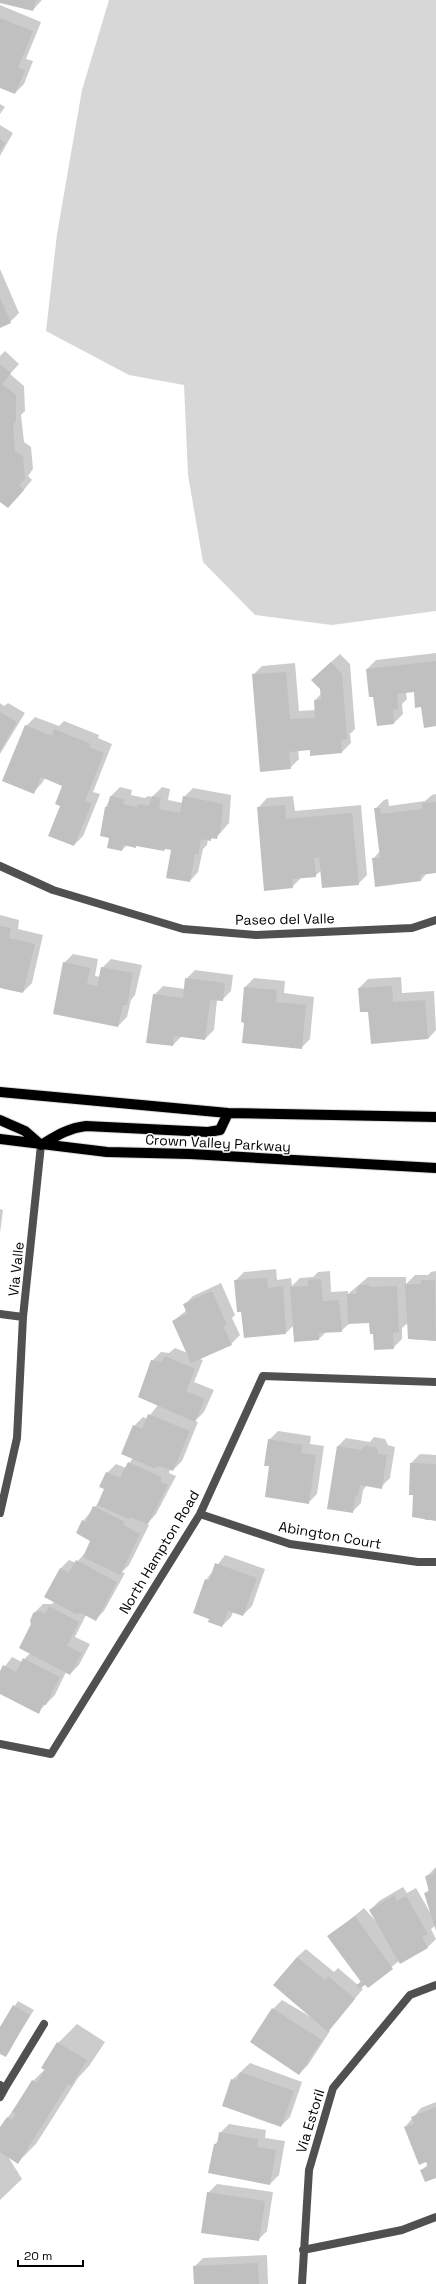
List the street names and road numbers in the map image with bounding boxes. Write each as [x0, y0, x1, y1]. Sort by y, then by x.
street label: Paseo del Valle [235, 909, 335, 929]
street label: Crown Valley Parkway [145, 1130, 291, 1156]
street label: Via Valle [4, 1241, 28, 1297]
street label: North Hampton Road [115, 1487, 203, 1617]
street label: Abington Court [277, 1517, 383, 1553]
street label: Via Estoril [292, 2087, 328, 2155]

